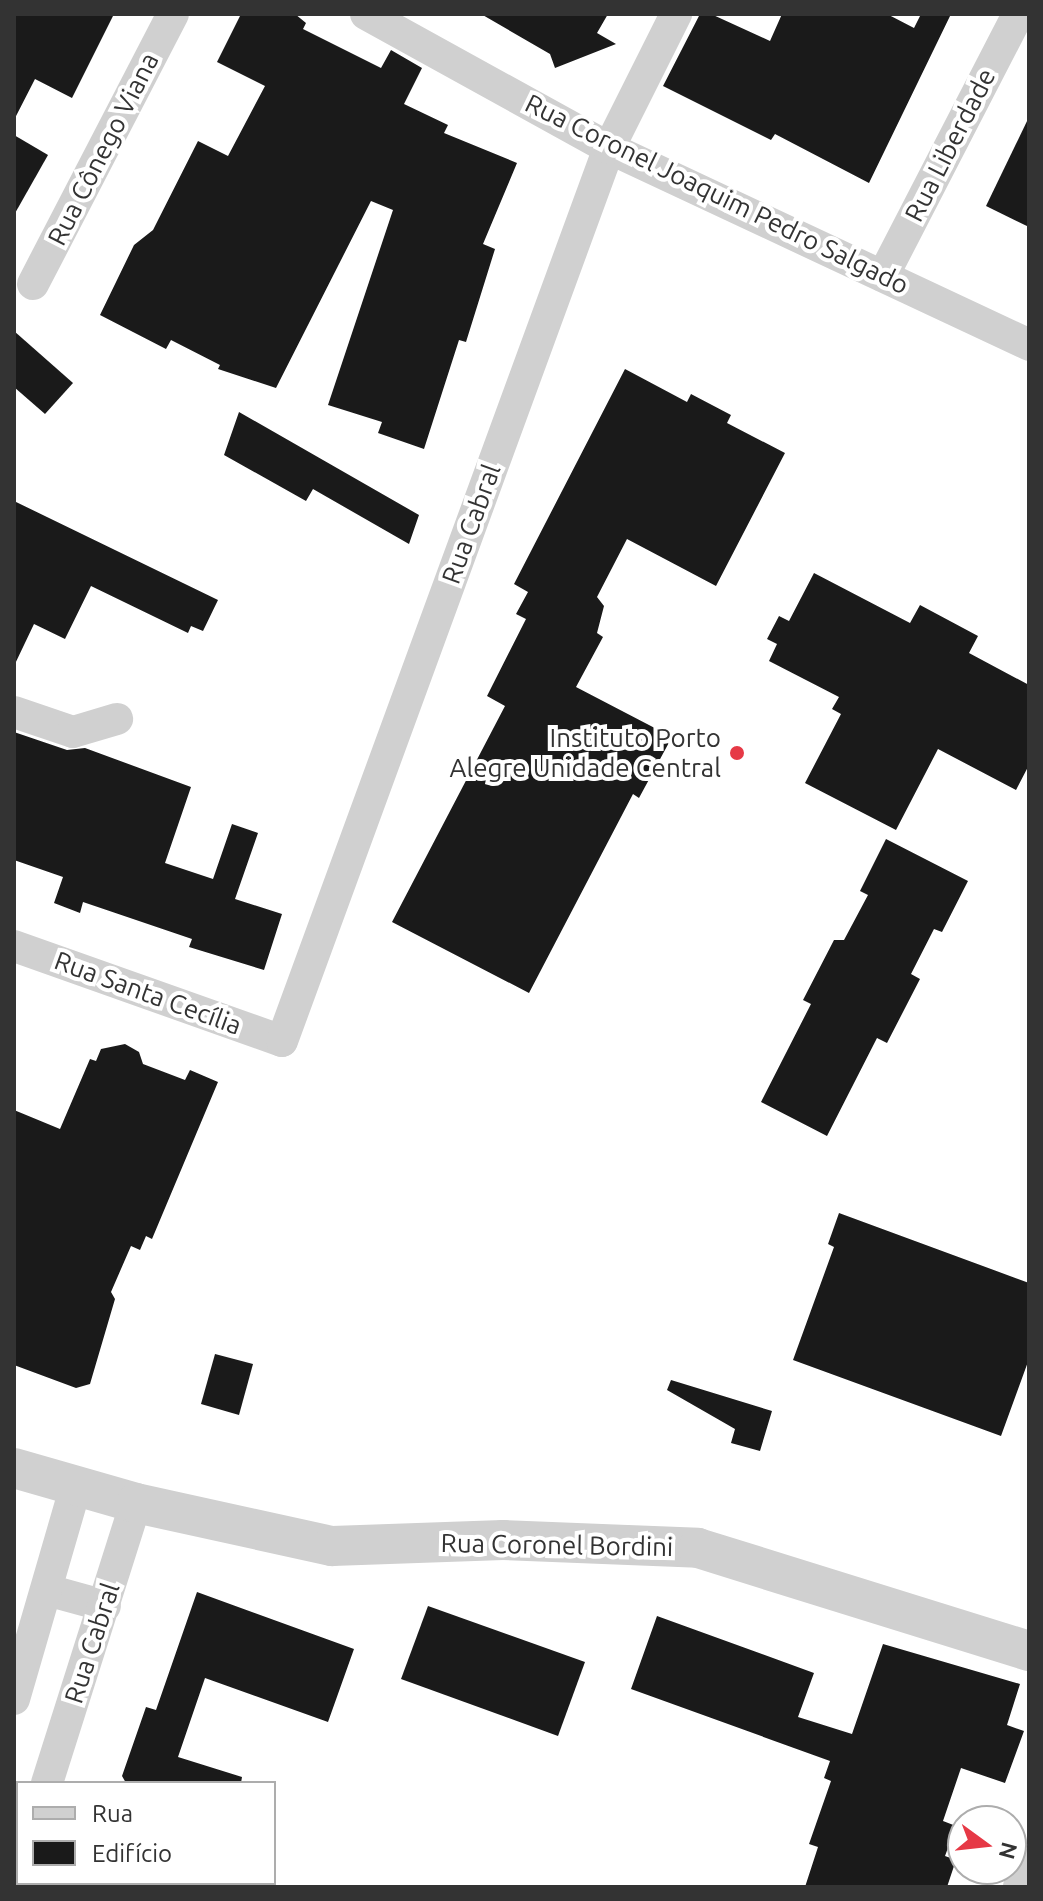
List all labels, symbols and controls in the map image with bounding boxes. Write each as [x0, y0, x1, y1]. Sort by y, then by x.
street label: Rua Cônego Viana [41, 47, 165, 251]
street label: Rua Liberdade [898, 63, 1002, 227]
street label: Rua Coronel Joaquim Pedro Salgado [520, 87, 914, 301]
street label: Rua Cabral [435, 460, 507, 588]
place label: Instituto Porto Alegre Unidade Central [450, 722, 721, 784]
marker: Instituto Porto Alegre Unidade Central [728, 744, 746, 762]
street label: Rua Santa Cecília [50, 945, 246, 1041]
street label: Rua Coronel Bordini [440, 1527, 674, 1563]
street label: Rua Cabral [58, 1579, 126, 1707]
legend [16, 1781, 276, 1885]
text: Rua [92, 1800, 133, 1827]
north arrow [947, 1805, 1027, 1885]
text: Edifício [92, 1840, 172, 1867]
text: N [995, 1840, 1023, 1862]

